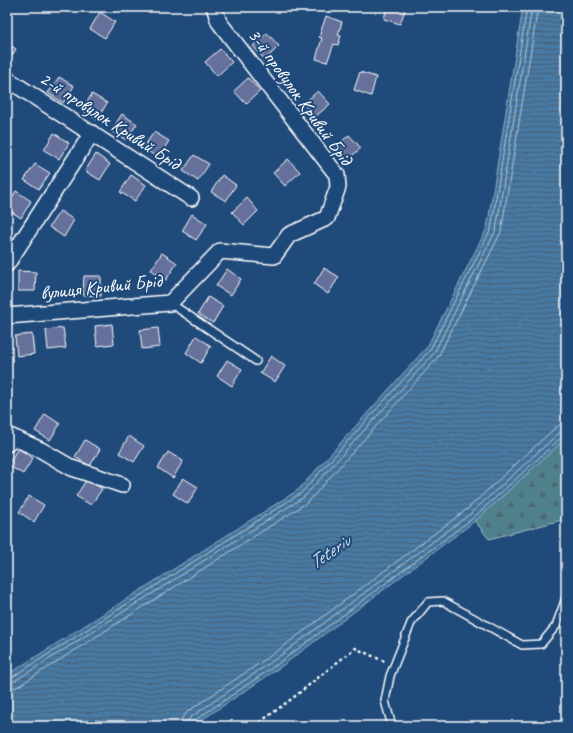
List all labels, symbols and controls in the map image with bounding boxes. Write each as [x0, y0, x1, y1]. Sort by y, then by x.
street label: 3-й провулок Кривий Брід [242, 24, 359, 172]
street label: 2-й провулок Кривий Брід [35, 67, 187, 177]
street label: вулиця Кривий Брід [39, 268, 165, 305]
water label: Teteriv [304, 527, 357, 575]

